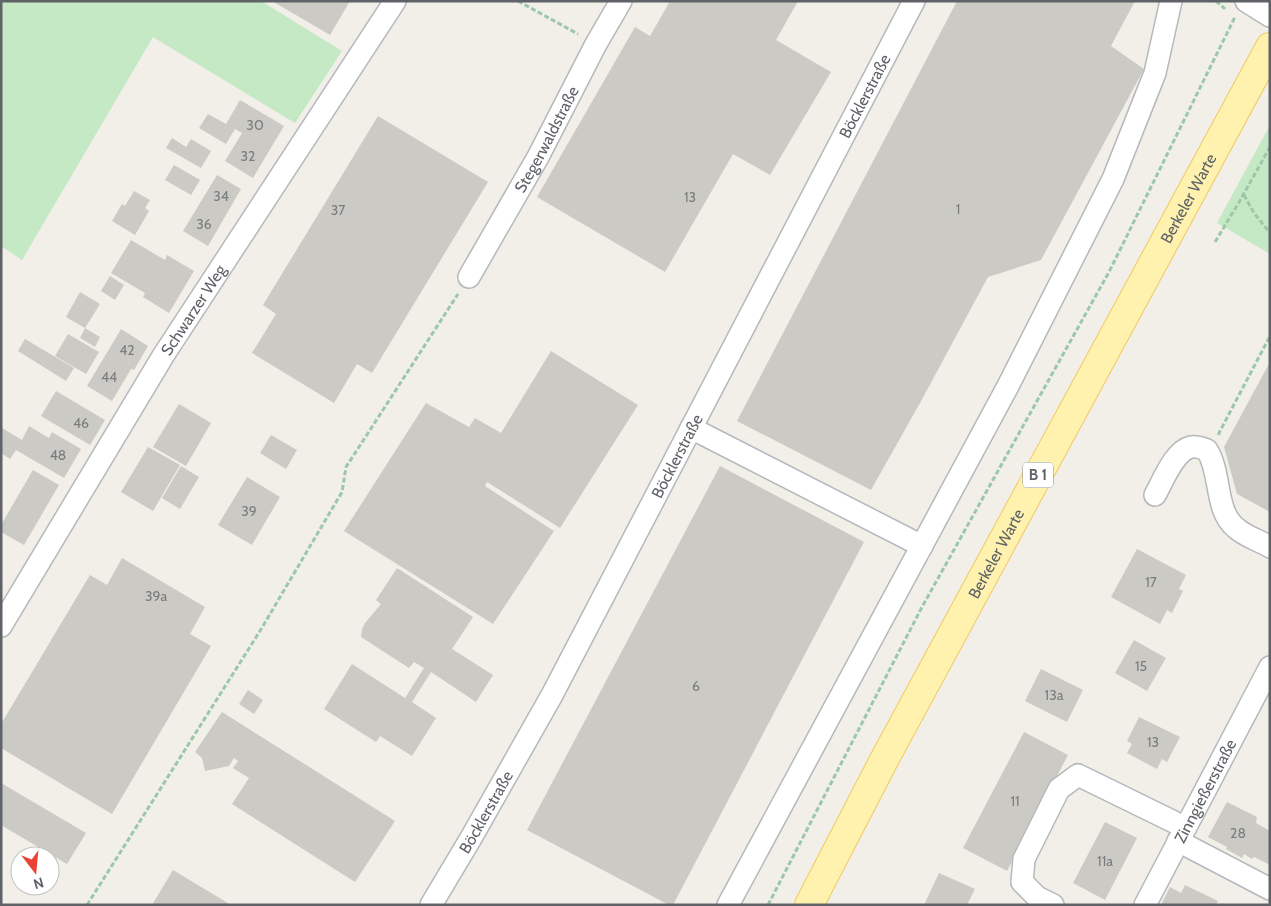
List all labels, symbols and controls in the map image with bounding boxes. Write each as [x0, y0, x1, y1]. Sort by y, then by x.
street label: Böcklerstraße [835, 51, 895, 141]
street label: Stegerwaldstraße [511, 83, 583, 196]
house number: 30 [246, 116, 264, 134]
house number: 32 [241, 147, 255, 165]
street label: Berkeler Warte [1157, 150, 1221, 247]
house number: 34 [213, 187, 229, 205]
house number: 13 [684, 188, 696, 206]
house number: 1 [956, 200, 960, 218]
house number: 37 [331, 201, 345, 219]
house number: 36 [196, 215, 212, 233]
street label: Schwarzer Weg [157, 260, 231, 359]
house number: 42 [119, 341, 135, 359]
house number: 44 [101, 368, 117, 386]
street label: Böcklerstraße [647, 411, 707, 501]
house number: 46 [73, 414, 89, 432]
house number: 48 [50, 446, 66, 464]
road number: B 1 [1023, 462, 1053, 488]
house number: 39 [241, 502, 257, 520]
street label: Berkeler Warte [964, 506, 1028, 602]
house number: 17 [1145, 573, 1157, 591]
house number: 39a [145, 587, 167, 605]
house number: 15 [1135, 657, 1147, 675]
house number: 6 [692, 677, 700, 695]
house number: 13a [1045, 686, 1064, 704]
house number: 13 [1147, 733, 1159, 751]
street label: Zinngießerstraße [1170, 736, 1240, 846]
street label: Böcklerstraße [455, 768, 517, 857]
house number: 11 [1010, 792, 1020, 810]
house number: 28 [1230, 824, 1246, 842]
north arrow [10, 846, 60, 896]
house number: 11a [1097, 852, 1113, 870]
text: N [31, 873, 46, 894]

